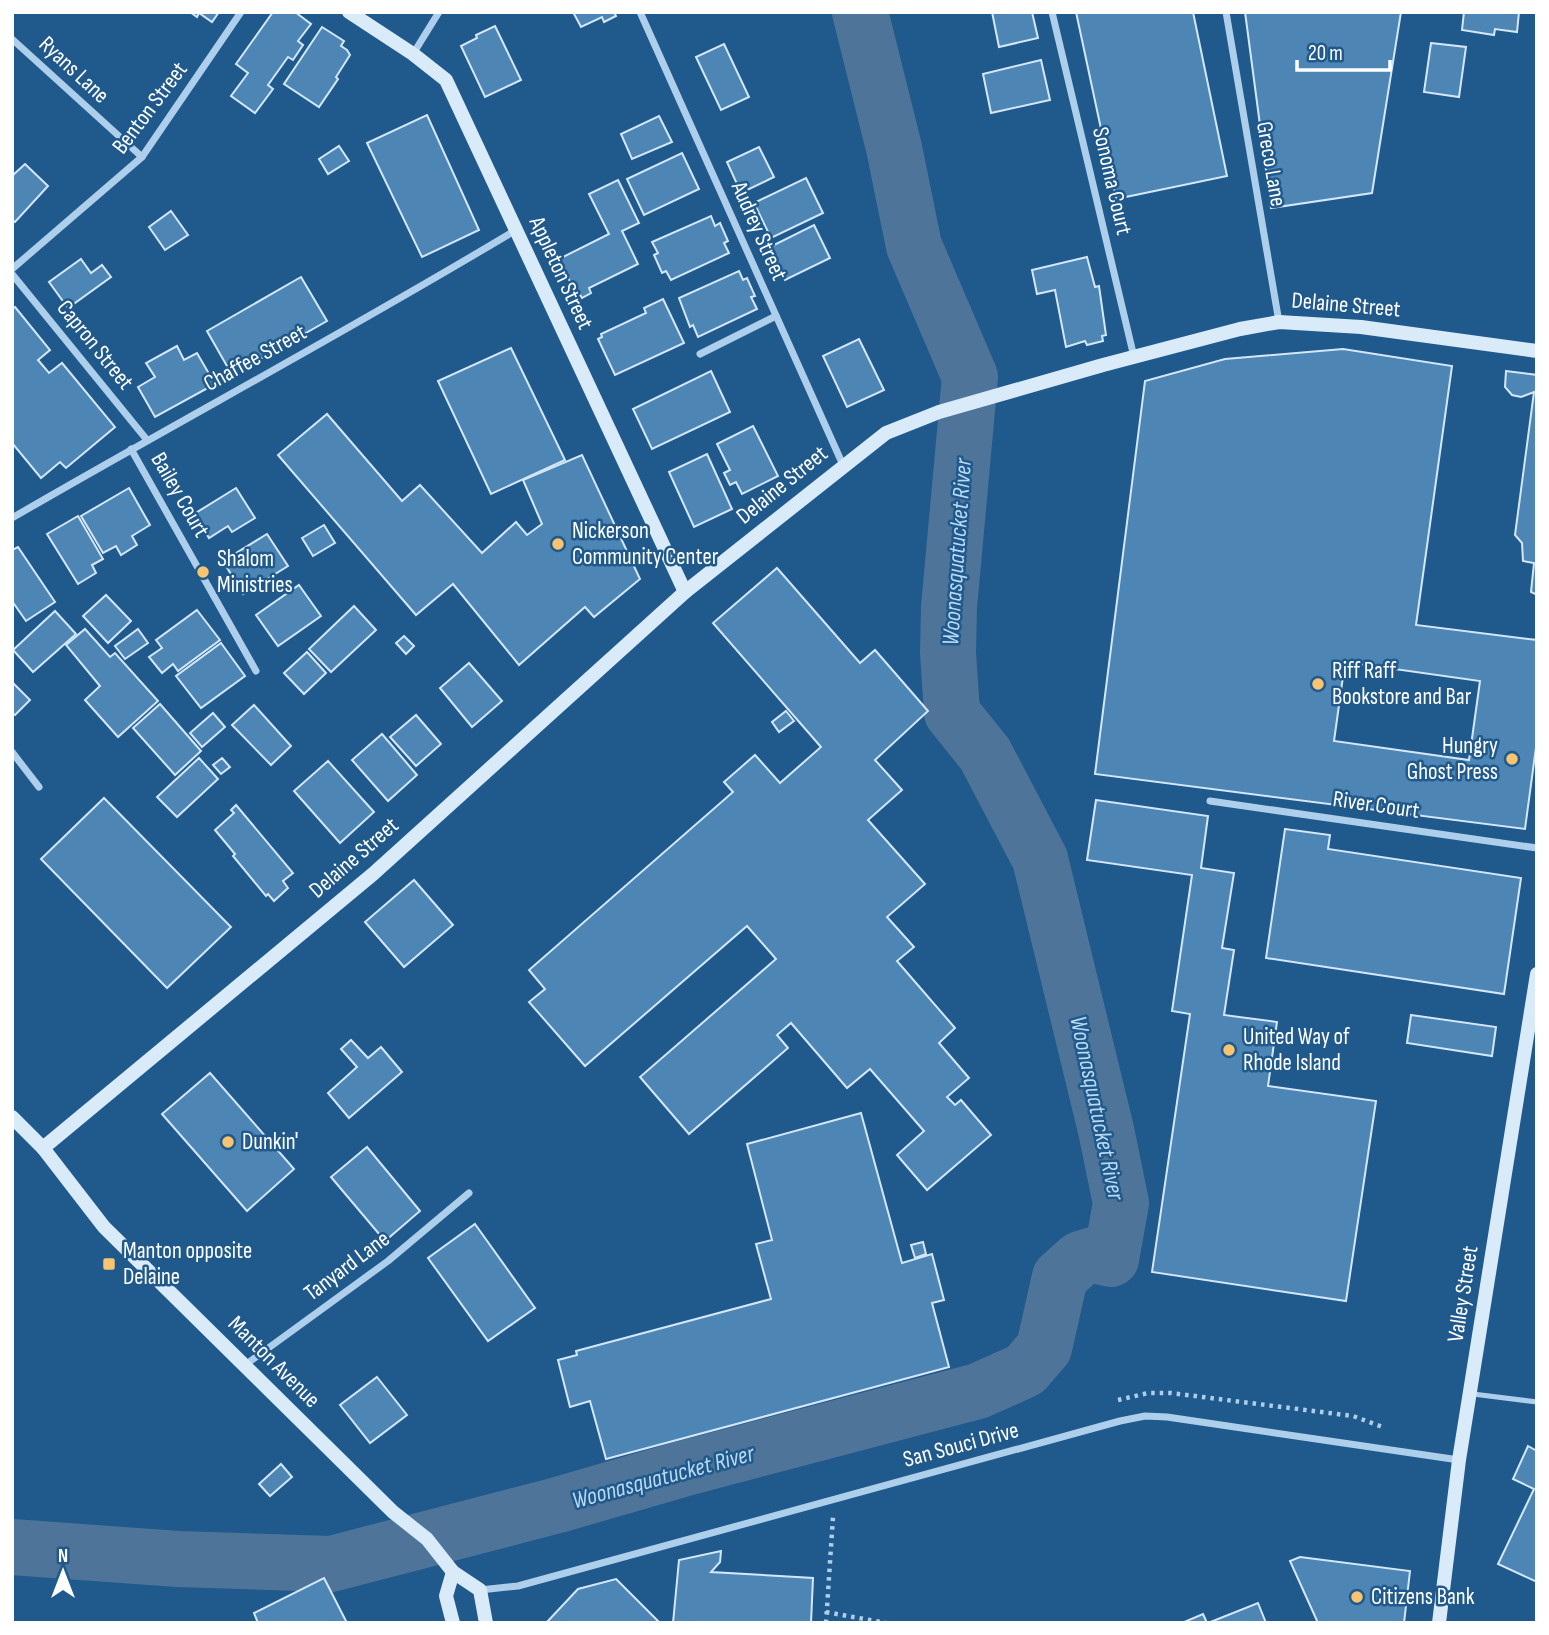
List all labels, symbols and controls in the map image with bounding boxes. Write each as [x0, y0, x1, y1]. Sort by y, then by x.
scale bar [1297, 28, 1390, 72]
street label: Ryans Lane [33, 30, 115, 110]
text: 20 m [1308, 41, 1343, 66]
street label: Benton Street [106, 56, 194, 160]
street label: Greco Lane [1250, 119, 1292, 209]
street label: Sonoma Court [1086, 124, 1138, 238]
street label: Audrey Street [724, 176, 793, 285]
street label: Appleton Street [522, 211, 599, 334]
street label: Delaine Street [1290, 286, 1402, 324]
street label: Capron Street [50, 295, 140, 395]
street label: Chaffee Street [199, 318, 311, 398]
street label: Delaine Street [731, 440, 833, 530]
street label: Bailey Court [145, 448, 215, 542]
water label: Woonasquatucket River [936, 456, 978, 646]
place label: Nickerson Community Center [572, 517, 719, 571]
marker: Nickerson Community Center [550, 536, 566, 552]
place label: Shalom Ministries [217, 545, 293, 599]
marker: Shalom Ministries [195, 564, 211, 580]
place label: Riff Raff Bookstore and Bar [1332, 657, 1472, 711]
marker: Riff Raff Bookstore and Bar [1310, 676, 1326, 692]
place label: Hungry Ghost Press [1407, 732, 1498, 786]
marker: Hungry Ghost Press [1504, 751, 1520, 767]
street label: River Court [1331, 785, 1421, 825]
street label: Delaine Street [304, 812, 404, 904]
water label: Woonasquatucket River [1063, 1013, 1131, 1204]
place label: United Way of Rhode Island [1243, 1023, 1350, 1077]
marker: United Way of Rhode Island [1221, 1042, 1237, 1058]
place label: Dunkin' [242, 1128, 298, 1156]
marker: Dunkin' [220, 1134, 236, 1150]
street label: Tanyard Lane [299, 1225, 395, 1307]
place label: Manton opposite Delaine [123, 1237, 252, 1291]
street label: Valley Street [1442, 1244, 1484, 1344]
marker: Manton opposite Delaine [101, 1256, 117, 1272]
street label: Manton Avenue [222, 1310, 326, 1414]
street label: San Souci Drive [900, 1416, 1022, 1474]
water label: Woonasquatucket River [569, 1438, 758, 1515]
north arrow [28, 1537, 98, 1607]
text: N [58, 1545, 68, 1568]
place label: Citizens Bank [1371, 1583, 1475, 1611]
marker: Citizens Bank [1349, 1589, 1365, 1605]

